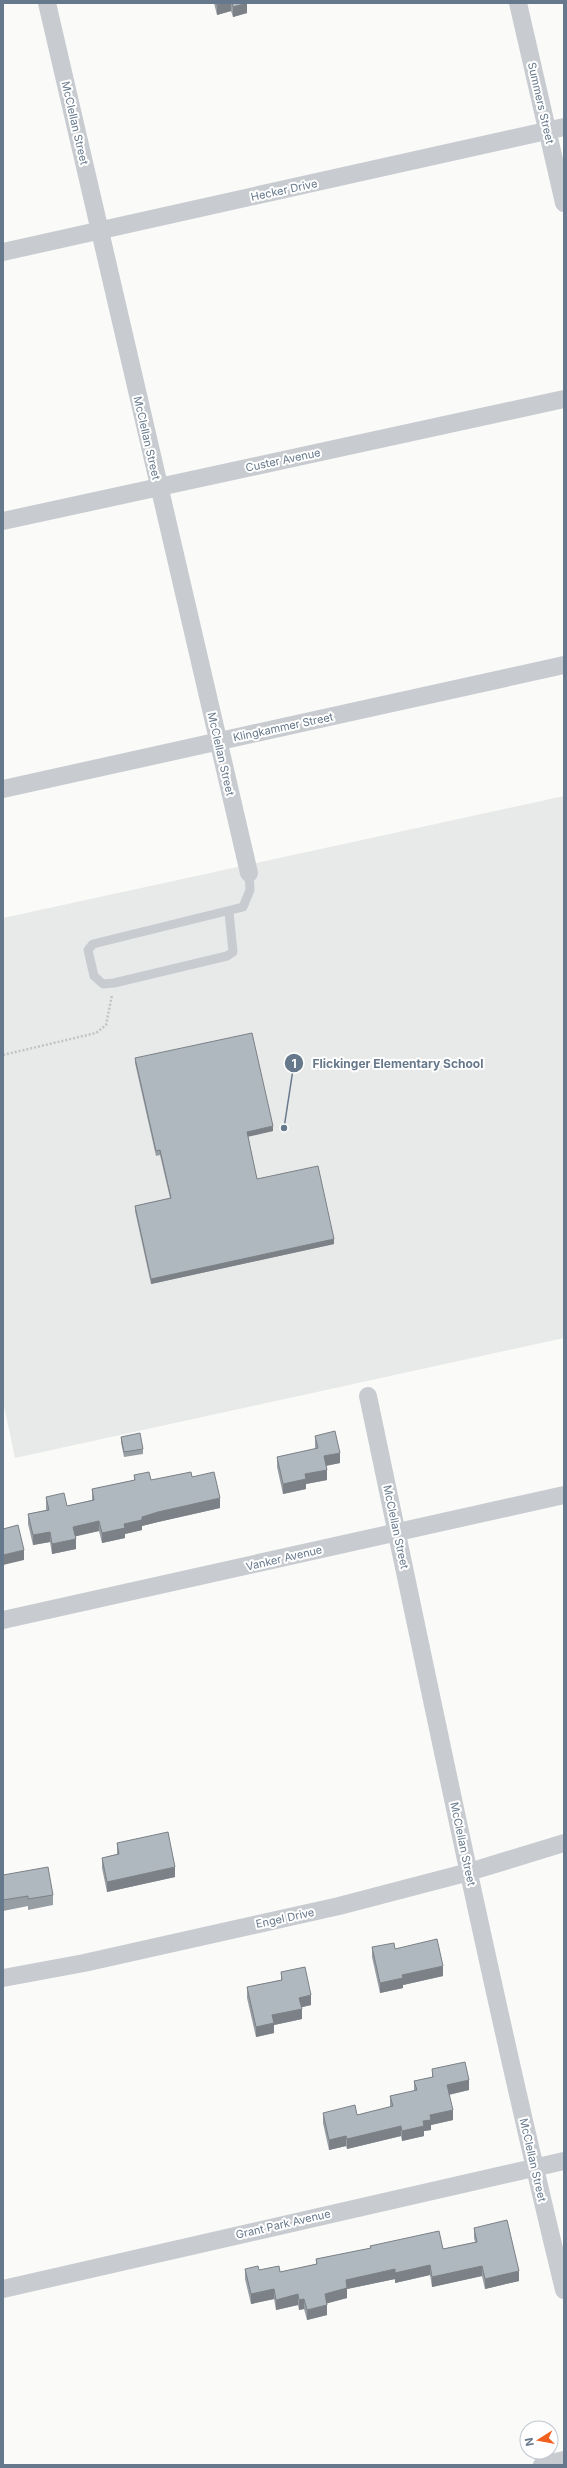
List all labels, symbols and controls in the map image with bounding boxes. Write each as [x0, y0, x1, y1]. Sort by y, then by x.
street label: Summers Street [525, 61, 557, 146]
street label: McClellan Street [59, 80, 92, 167]
street label: Hecker Drive [249, 176, 319, 204]
street label: McClellan Street [131, 395, 164, 482]
street label: Custer Avenue [244, 445, 322, 475]
street label: Klingkammer Street [232, 709, 335, 744]
street label: McClellan Street [205, 711, 238, 798]
callout: Flickinger Elementary School [284, 1051, 491, 1075]
text: 1 [291, 1056, 297, 1071]
text: Flickinger Elementary School [313, 1056, 483, 1071]
street label: McClellan Street [380, 1484, 412, 1571]
street label: Vanker Avenue [245, 1542, 323, 1574]
street label: McClellan Street [447, 1801, 479, 1888]
street label: Engel Drive [255, 1905, 315, 1931]
street label: McClellan Street [517, 2117, 550, 2204]
street label: Grant Park Avenue [234, 2206, 332, 2242]
north arrow [519, 2420, 559, 2460]
text: N [522, 2436, 537, 2447]

